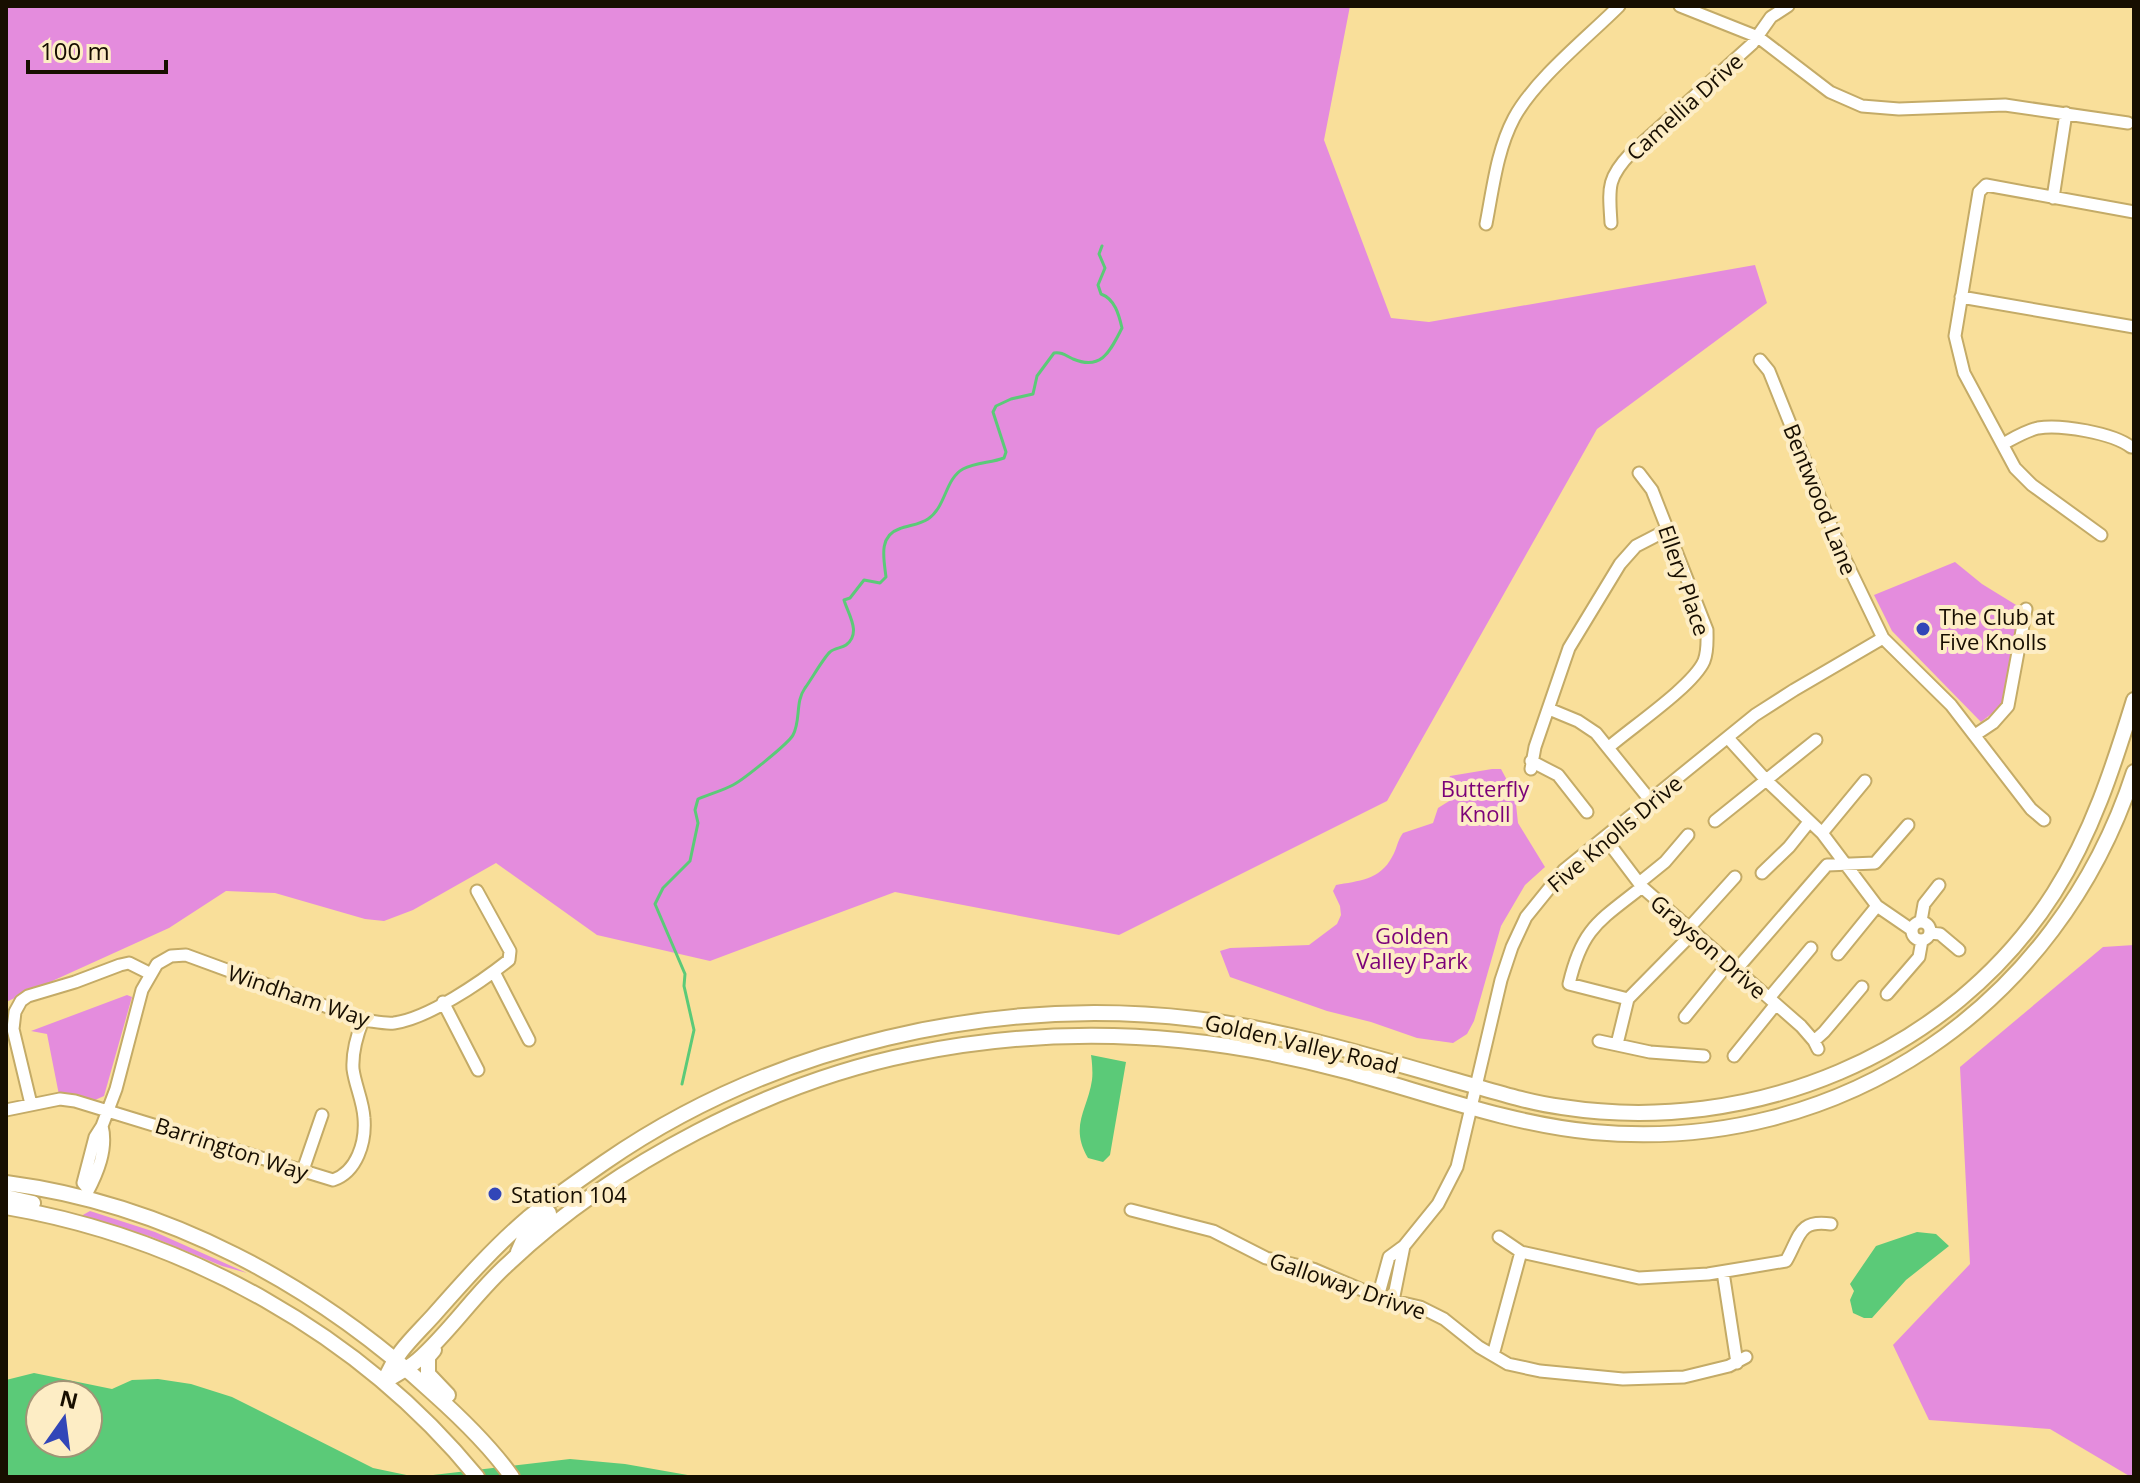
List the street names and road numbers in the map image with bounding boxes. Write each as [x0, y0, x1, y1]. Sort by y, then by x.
street label: Camellia Drive [1619, 46, 1749, 166]
street label: Bentwood Lane [1777, 419, 1865, 579]
street label: Ellery Place [1652, 521, 1718, 639]
street label: Five Knolls Drive [1540, 768, 1688, 898]
street label: Grayson Drive [1644, 887, 1774, 1005]
street label: Windham Way [224, 957, 375, 1034]
street label: Golden Valley Road [1202, 1006, 1402, 1080]
street label: Barrington Way [152, 1109, 313, 1187]
street label: Galloway Drivve [1266, 1244, 1430, 1326]

